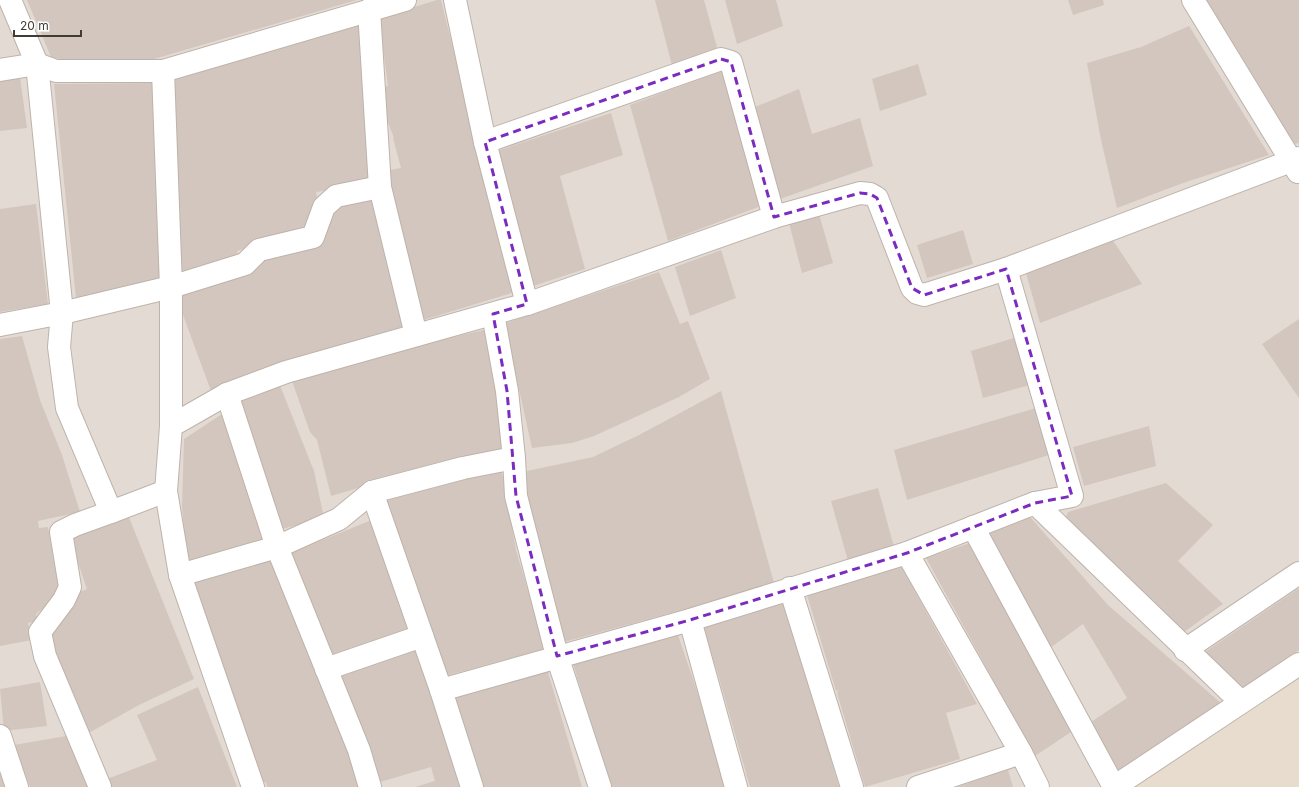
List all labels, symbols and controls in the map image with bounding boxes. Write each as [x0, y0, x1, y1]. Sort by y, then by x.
scale bar [14, 12, 81, 38]
text: 20 m [20, 18, 49, 33]

